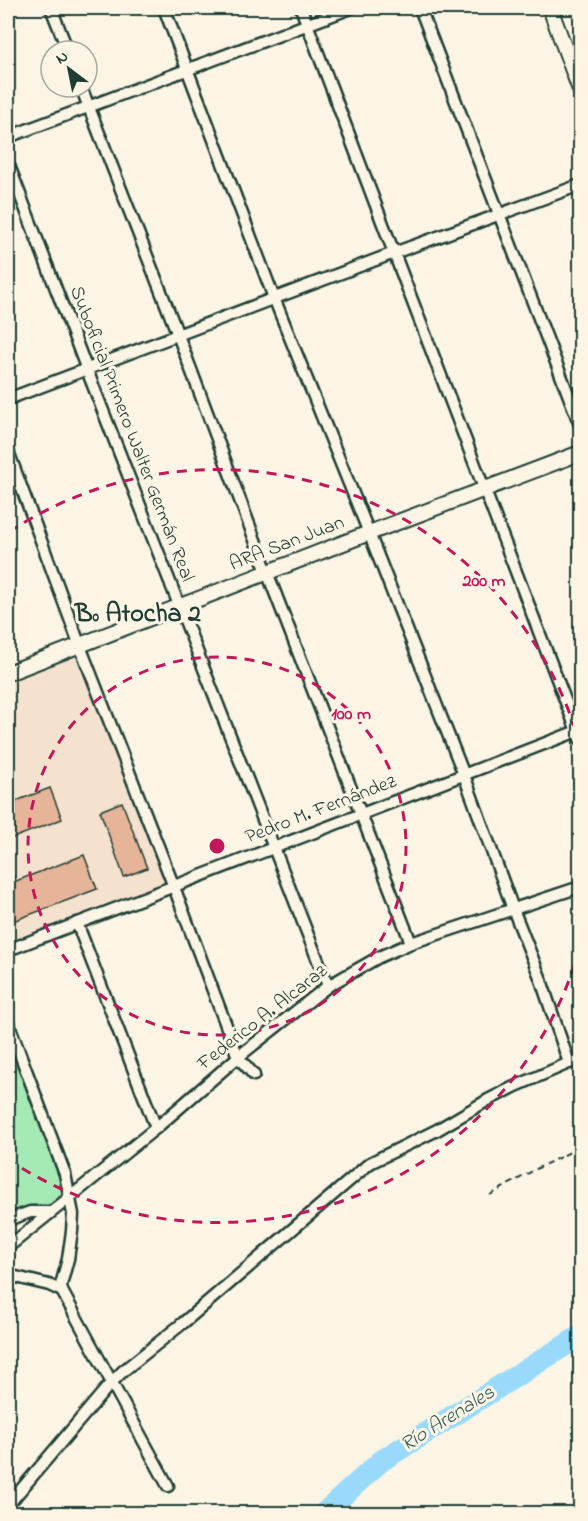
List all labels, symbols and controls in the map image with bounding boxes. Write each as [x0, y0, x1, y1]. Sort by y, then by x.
north arrow [39, 39, 99, 99]
text: N [51, 45, 73, 71]
street label: Suboficial Primero Walter Germán Real [61, 282, 201, 586]
street label: ARA San Juan [225, 509, 349, 579]
text: 200 m [462, 569, 506, 595]
district label: Bº Atocha 2 [74, 596, 201, 634]
text: 100 m [331, 702, 371, 728]
street label: Pedro M. Fernández [241, 768, 401, 852]
centre of rings [207, 836, 227, 856]
street label: Federico A. Alcaraz [191, 957, 335, 1079]
water label: Río Arenales [395, 1378, 501, 1460]

